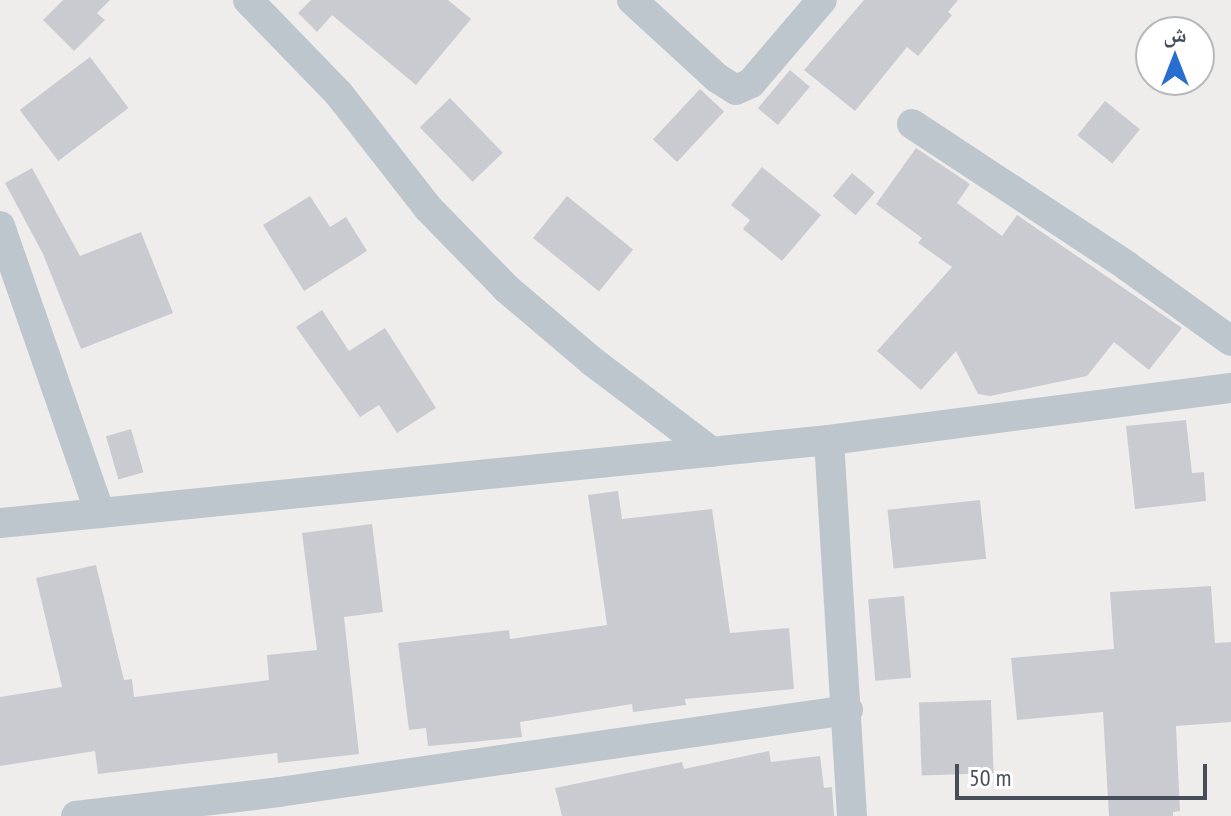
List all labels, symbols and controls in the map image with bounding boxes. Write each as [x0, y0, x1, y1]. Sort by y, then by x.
north arrow [1135, 16, 1215, 96]
text: ش [1163, 20, 1187, 48]
scale bar [959, 748, 1211, 798]
text: 50 m [969, 762, 1011, 793]

